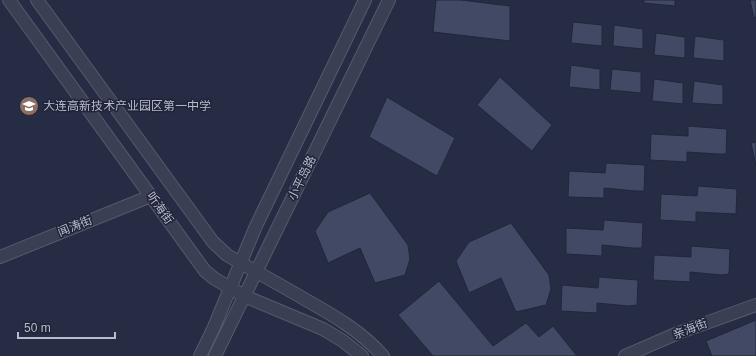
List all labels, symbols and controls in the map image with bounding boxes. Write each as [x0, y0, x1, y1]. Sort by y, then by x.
school or university icon: 大连高新技术产业园区第一中学 [18, 95, 40, 117]
place label: 大连高新技术产业园区第一中学 [43, 99, 211, 113]
street label: 小平岛路 [285, 153, 319, 203]
street label: 听海街 [144, 189, 176, 227]
street label: 闻涛街 [56, 213, 94, 239]
scale bar [18, 314, 115, 340]
street label: 亲海街 [671, 316, 709, 342]
text: 50 m [24, 321, 51, 335]

